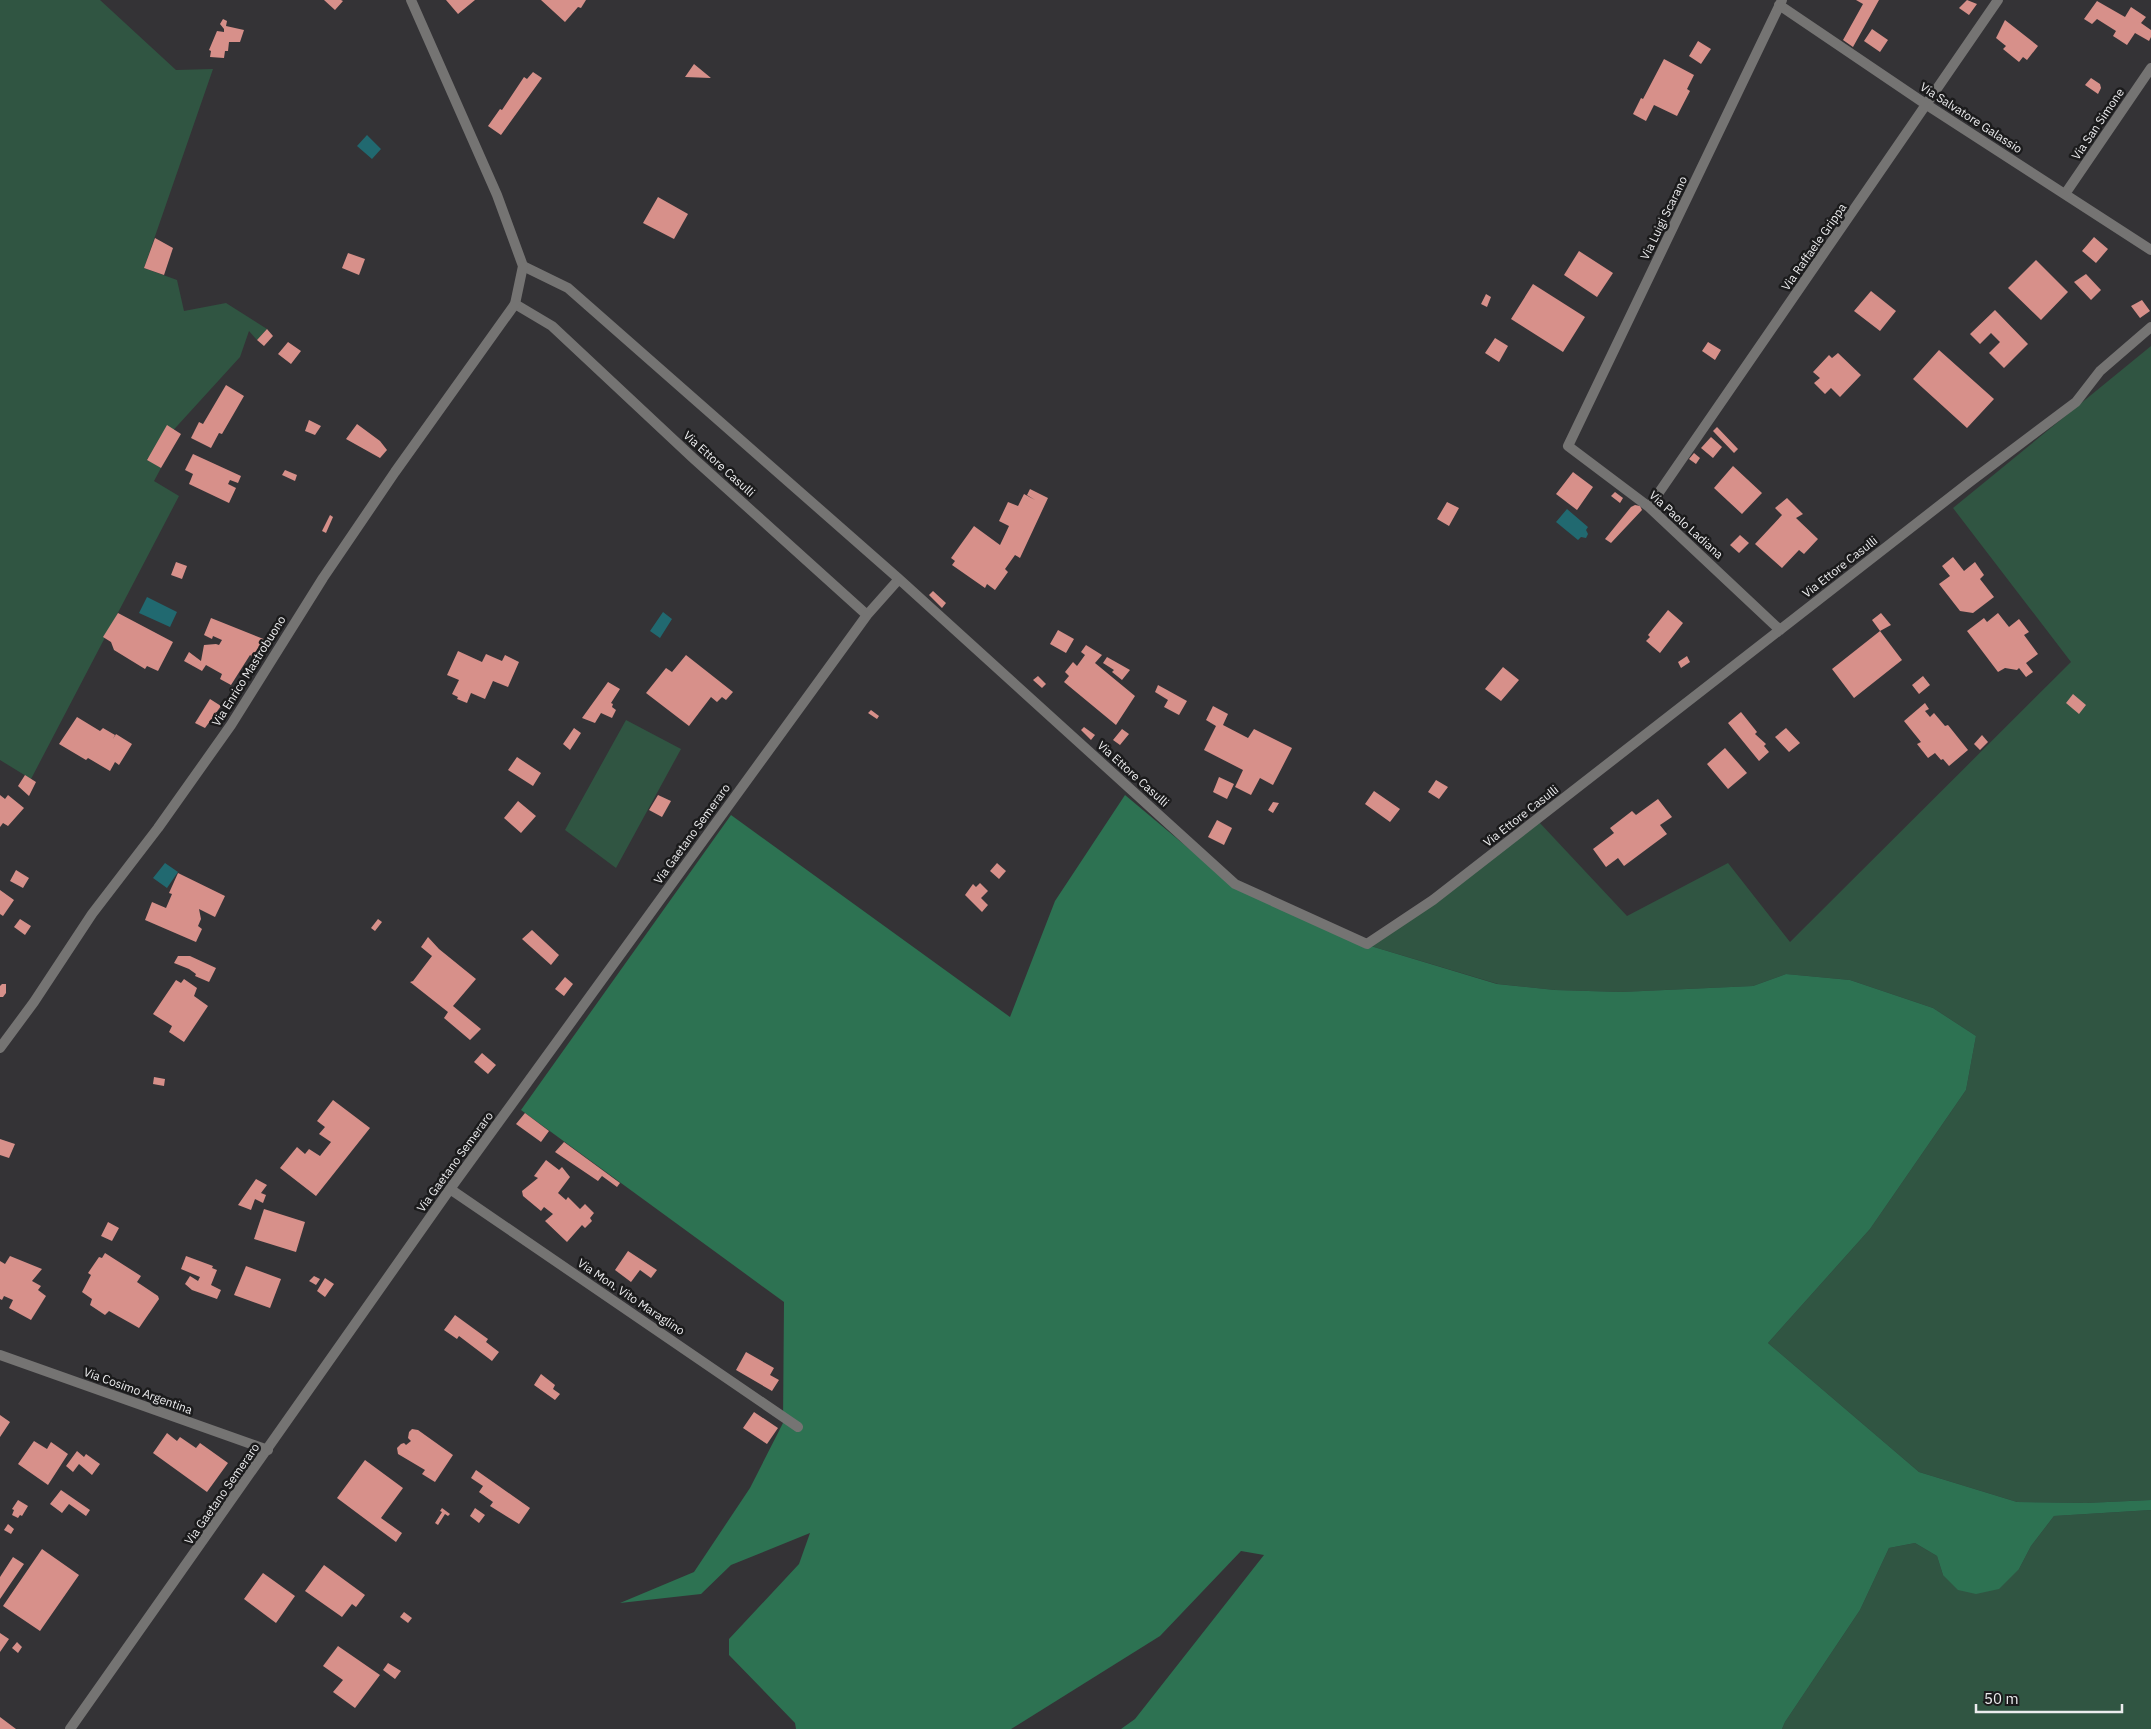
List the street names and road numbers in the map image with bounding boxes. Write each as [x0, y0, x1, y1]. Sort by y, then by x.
street label: Via Salvatore Galassio [1917, 79, 2025, 156]
street label: Via San Simone [2068, 85, 2127, 162]
street label: Via Luigi Scarano [1637, 173, 1690, 262]
street label: Via Raffaele Grippa [1778, 200, 1850, 293]
street label: Via Ettore Casulli [680, 428, 758, 500]
street label: Via Paolo Ladiana [1646, 487, 1727, 562]
street label: Via Ettore Casulli [1799, 533, 1880, 601]
street label: Via Enrico Mastrobuono [208, 612, 289, 729]
street label: Via Ettore Casulli [1094, 738, 1172, 810]
street label: Via Gaetano Semeraro [650, 780, 733, 887]
street label: Via Ettore Casulli [1480, 782, 1561, 850]
street label: Via Gaetano Semeraro [413, 1108, 496, 1215]
street label: Via Mon. Vito Maraglino [575, 1255, 688, 1338]
street label: Via Cosimo Argentina [82, 1364, 195, 1417]
street label: Via Gaetano Semeraro [181, 1440, 262, 1547]

